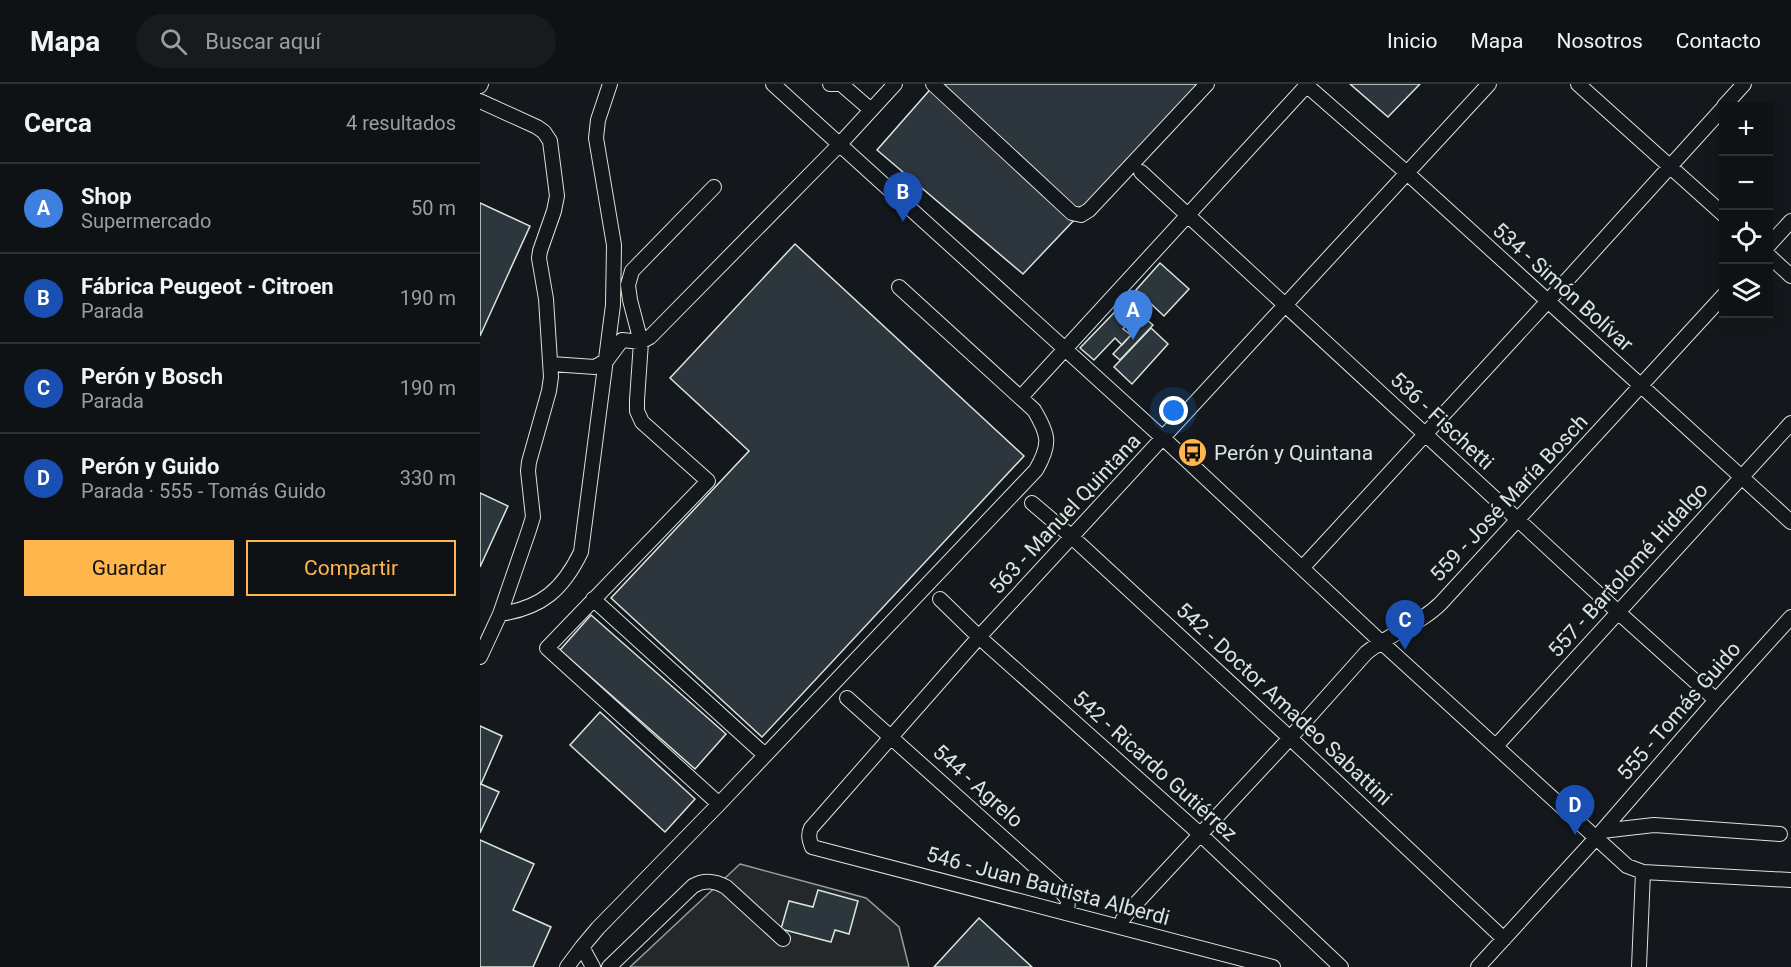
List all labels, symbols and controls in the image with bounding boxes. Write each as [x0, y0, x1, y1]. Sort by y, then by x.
search box [136, 14, 556, 68]
text: Mapa [30, 25, 100, 58]
icon: search [157, 25, 190, 58]
text: Buscar aquí [205, 29, 321, 54]
text: Inicio [1387, 29, 1437, 53]
text: Mapa [1470, 29, 1523, 53]
text: Nosotros [1556, 29, 1643, 53]
text: Contacto [1676, 29, 1761, 53]
map controls [1719, 102, 1773, 318]
button: + [1719, 102, 1773, 156]
text: Cerca [24, 108, 92, 138]
text: 4 resultados [346, 111, 456, 135]
button: − [1719, 156, 1773, 210]
pin: B [884, 172, 922, 222]
text: Shop [81, 184, 132, 209]
text: A [37, 196, 50, 220]
text: 50 m [411, 196, 456, 220]
text: Supermercado [81, 209, 211, 233]
button: locate [1719, 210, 1773, 264]
street label: 534 - Simón Bolívar [1488, 218, 1638, 356]
button: layers [1719, 264, 1773, 318]
text: Fábrica Peugeot - Citroen [81, 274, 334, 299]
text: B [37, 286, 50, 310]
text: 190 m [400, 286, 456, 310]
pin: A [1114, 290, 1152, 340]
text: Parada [81, 299, 144, 323]
text: Perón y Bosch [81, 364, 223, 389]
street label: 536 - Fischetti [1386, 367, 1498, 475]
text: C [37, 376, 50, 400]
text: 190 m [400, 376, 456, 400]
text: Parada [81, 389, 144, 413]
your location [1159, 396, 1188, 425]
street label: 559 - José María Bosch [1425, 410, 1593, 586]
street label: 563 - Manuel Quintana [985, 429, 1145, 599]
bus stop icon: Perón y Quintana [1177, 437, 1209, 469]
place label: Perón y Quintana [1214, 441, 1373, 465]
text: Perón y Guido [81, 454, 219, 479]
text: D [37, 466, 50, 490]
text: 330 m [400, 466, 456, 490]
street label: 557 - Bartolomé Hidalgo [1543, 478, 1713, 662]
text: Parada · 555 - Tomás Guido [81, 479, 326, 503]
button: Guardar [24, 540, 234, 596]
button: Compartir [246, 540, 456, 596]
street label: 542 - Doctor Amadeo Sabattini [1171, 598, 1397, 810]
pin: C [1386, 600, 1424, 650]
street label: 555 - Tomás Guido [1612, 637, 1746, 785]
street label: 542 - Ricardo Gutiérrez [1068, 686, 1242, 846]
street label: 544 - Agrelo [928, 740, 1028, 832]
pin: D [1556, 786, 1594, 835]
street label: 546 - Juan Bautista Alberdi [924, 842, 1172, 930]

